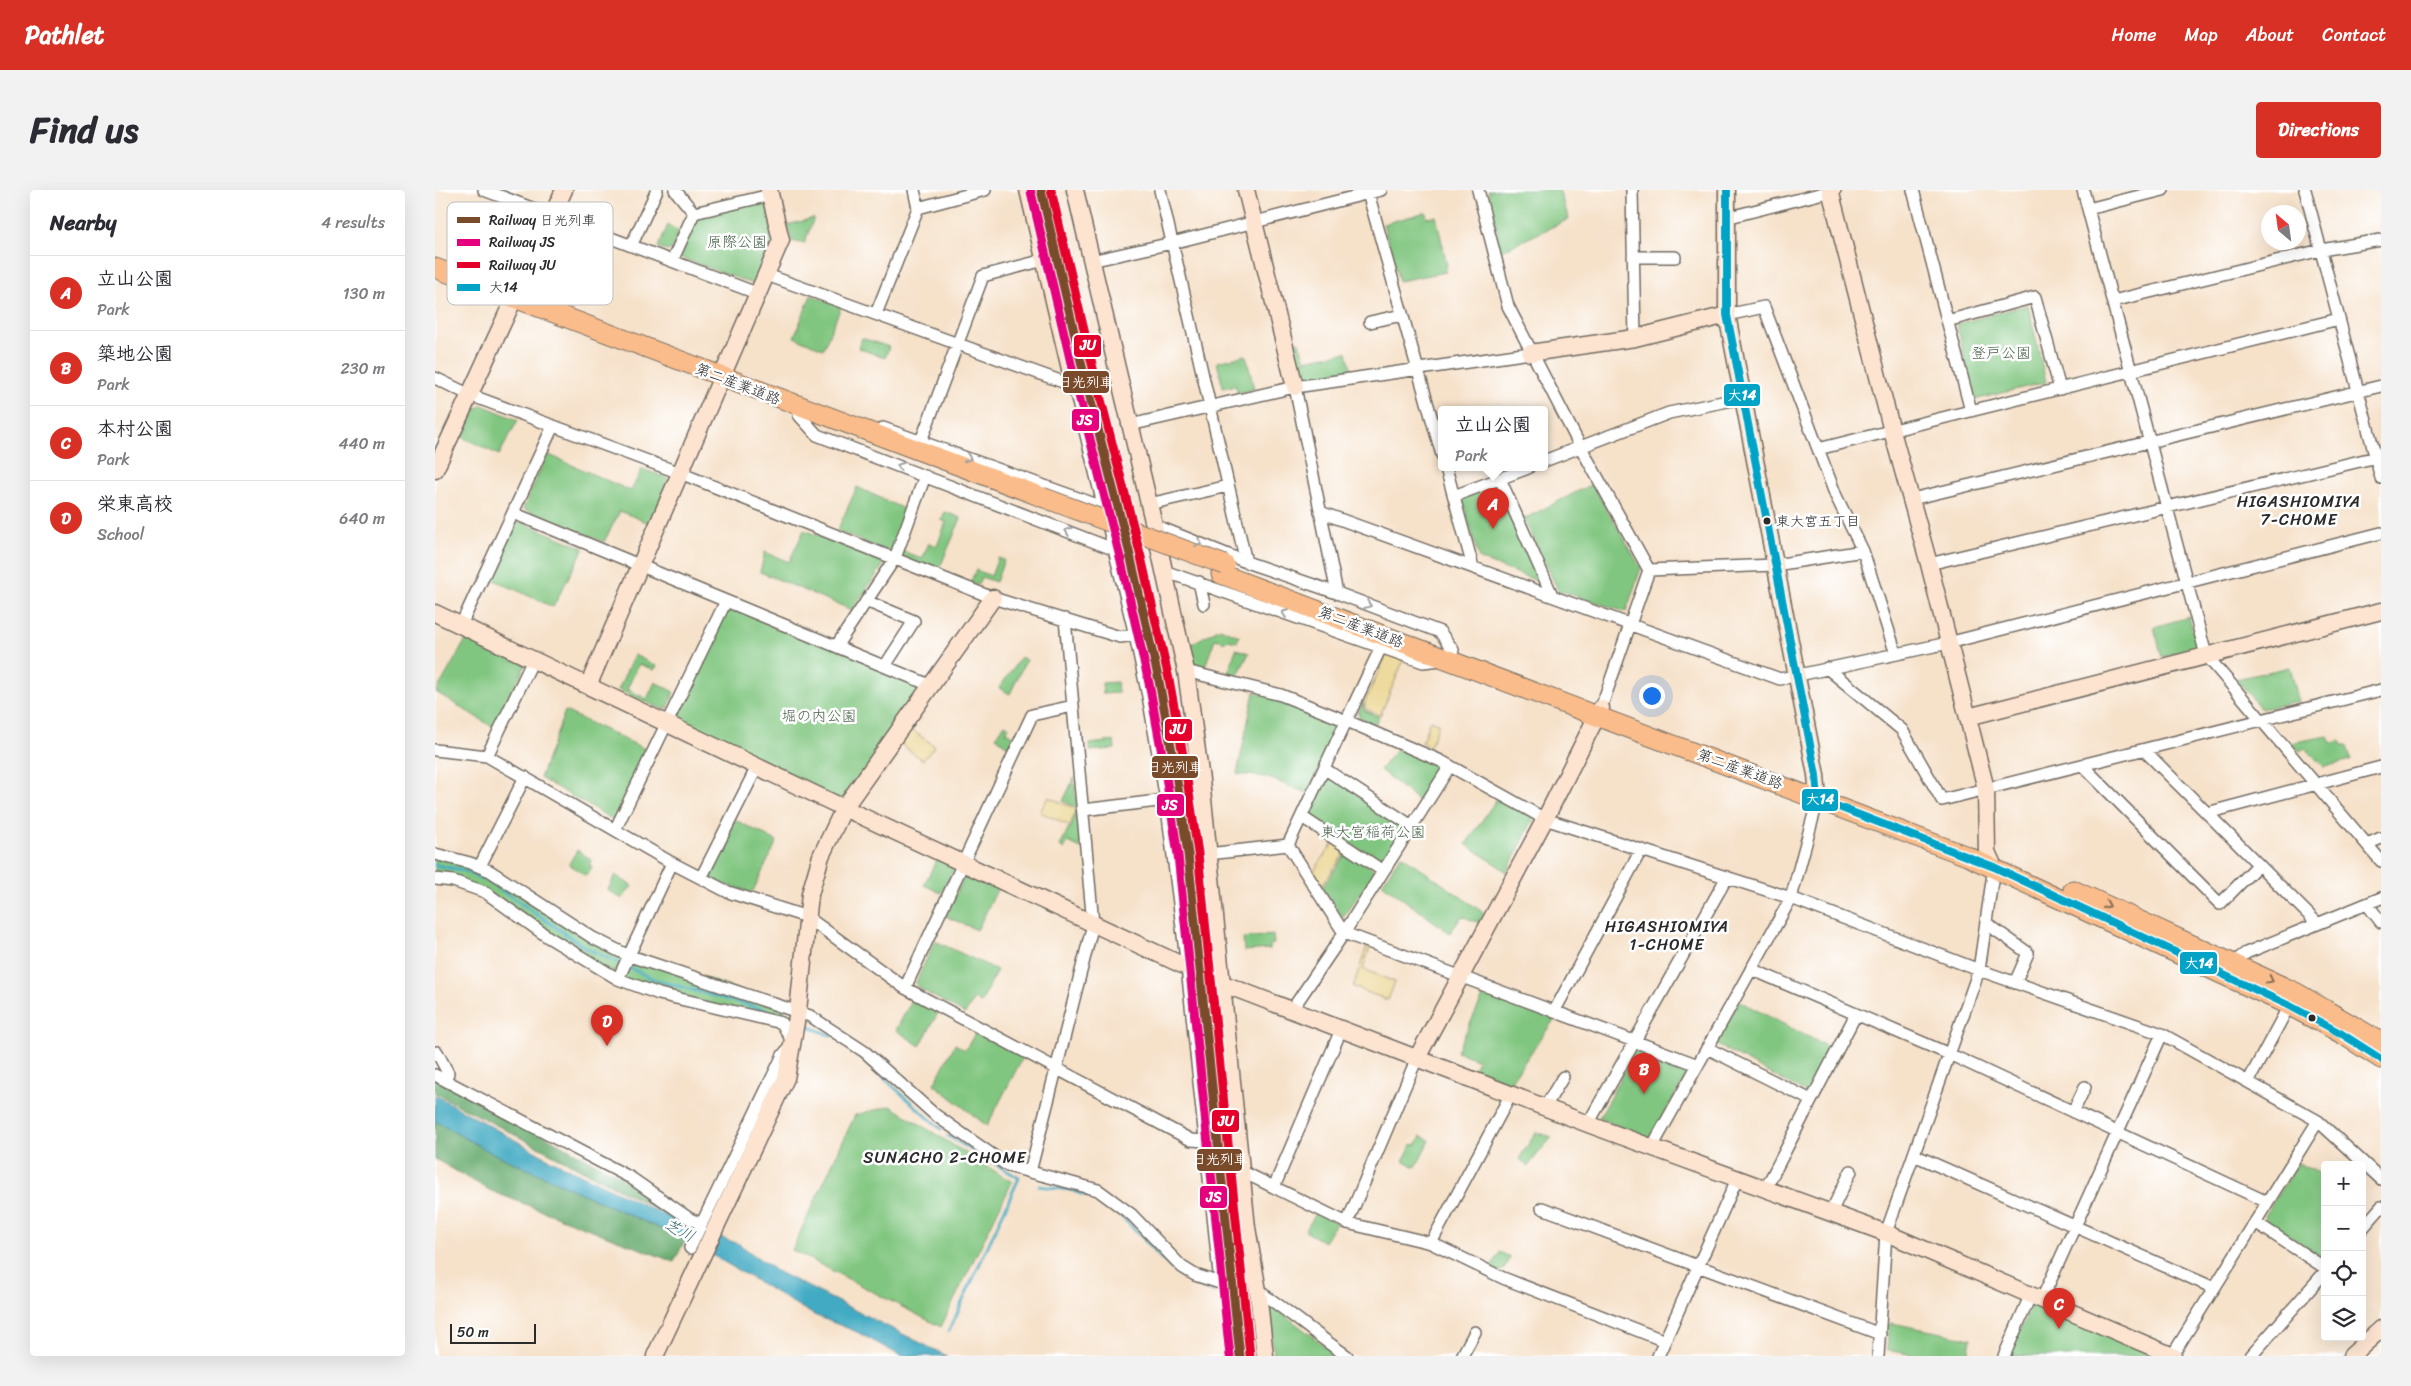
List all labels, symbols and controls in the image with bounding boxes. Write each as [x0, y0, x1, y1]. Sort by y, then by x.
text: Pathlet [25, 14, 104, 56]
text: Home [2112, 19, 2157, 51]
text: Map [2185, 19, 2218, 51]
text: About [2246, 19, 2294, 51]
text: Contact [2322, 19, 2386, 51]
text: Find us [30, 99, 138, 161]
button: Directions [2256, 102, 2381, 158]
legend [447, 202, 613, 305]
text: Nearby [50, 204, 116, 242]
north arrow [2261, 205, 2306, 250]
text: 4 results [321, 208, 385, 237]
text: Railway 日光列車 [489, 208, 596, 233]
park label: 原際公園 [707, 229, 767, 255]
text: Railway JS [489, 230, 555, 255]
text: Railway JU [489, 253, 556, 278]
text: 立山公園 [97, 262, 173, 295]
text: 大14 [489, 275, 518, 300]
text: A [61, 279, 71, 308]
text: 130 m [343, 279, 385, 308]
text: Park [97, 295, 130, 324]
text: JU [1079, 333, 1097, 358]
line badge: JU [1073, 334, 1102, 358]
text: 築地公園 [97, 337, 173, 370]
park label: 登戸公園 [1971, 340, 2031, 366]
text: B [61, 354, 71, 383]
text: 230 m [340, 354, 385, 383]
street label: 第二産業道路 [691, 356, 785, 412]
text: Park [97, 370, 130, 399]
text: 日光列車 [1058, 370, 1114, 395]
line badge: 日光列車 [1062, 370, 1110, 394]
line badge: 大14 [1723, 383, 1761, 407]
text: 大14 [1728, 383, 1757, 408]
popup [1438, 406, 1548, 471]
line badge: JS [1071, 408, 1100, 432]
text: JS [1076, 408, 1093, 433]
text: 立山公園 [1455, 408, 1531, 441]
text: 本村公園 [97, 412, 173, 445]
text: C [61, 429, 71, 458]
text: 440 m [338, 429, 385, 458]
text: Park [1455, 441, 1488, 470]
text: Park [97, 445, 130, 474]
one-way arrow [963, 452, 971, 462]
one-way arrow [896, 462, 905, 472]
text: 栄東高校 [97, 487, 173, 520]
district label: HIGASHIOMIYA 7-CHOME [2237, 487, 2361, 534]
pin: A [1477, 488, 1509, 529]
text: D [61, 504, 71, 533]
text: 640 m [339, 504, 385, 533]
place label: 東大宮五丁目 [1776, 509, 1860, 534]
marker: 東大宮五丁目 [1762, 516, 1772, 526]
text: School [97, 520, 144, 549]
one-way arrow [1064, 527, 1073, 538]
one-way arrow [1194, 537, 1203, 547]
one-way arrow [1363, 598, 1372, 609]
street label: 第二産業道路 [1314, 599, 1408, 655]
one-way arrow [1281, 609, 1290, 619]
your location [1639, 683, 1665, 709]
park label: 堀の内公園 [781, 703, 857, 729]
text: JU [1169, 717, 1187, 742]
line badge: JU [1164, 718, 1193, 742]
street label: 第二産業道路 [1693, 741, 1787, 797]
text: 日光列車 [1147, 755, 1203, 780]
line badge: 日光列車 [1151, 755, 1199, 779]
text: 大14 [1806, 787, 1835, 812]
line badge: 大14 [1801, 788, 1839, 812]
line badge: JS [1156, 793, 1185, 817]
text: JS [1161, 793, 1178, 818]
park label: 東大宮稲荷公園 [1320, 819, 1426, 845]
one-way arrow [2102, 899, 2111, 910]
district label: HIGASHIOMIYA 1-CHOME [1605, 912, 1729, 959]
line badge: 大14 [2179, 951, 2218, 975]
text: 大14 [2185, 951, 2214, 976]
one-way arrow [2265, 974, 2274, 984]
pin: D [591, 1005, 623, 1046]
unlabelled marker [2307, 1013, 2317, 1023]
pin: B [1628, 1053, 1660, 1094]
line badge: JU [1211, 1109, 1240, 1133]
text: JU [1217, 1109, 1235, 1134]
district label: SUNACHO 2-CHOME [863, 1143, 1027, 1172]
text: 日光列車 [1192, 1147, 1248, 1172]
line badge: 日光列車 [1196, 1148, 1243, 1172]
map controls [2321, 1161, 2366, 1341]
button: + [2321, 1161, 2366, 1206]
line badge: JS [1199, 1185, 1228, 1209]
text: JS [1205, 1185, 1222, 1210]
button: − [2321, 1206, 2366, 1251]
water label: 芝川 [659, 1210, 701, 1251]
button: locate [2321, 1251, 2366, 1296]
pin: C [2043, 1288, 2075, 1329]
button: layers [2321, 1296, 2366, 1341]
text: 50 m [457, 1320, 489, 1345]
scale bar [450, 1321, 536, 1344]

